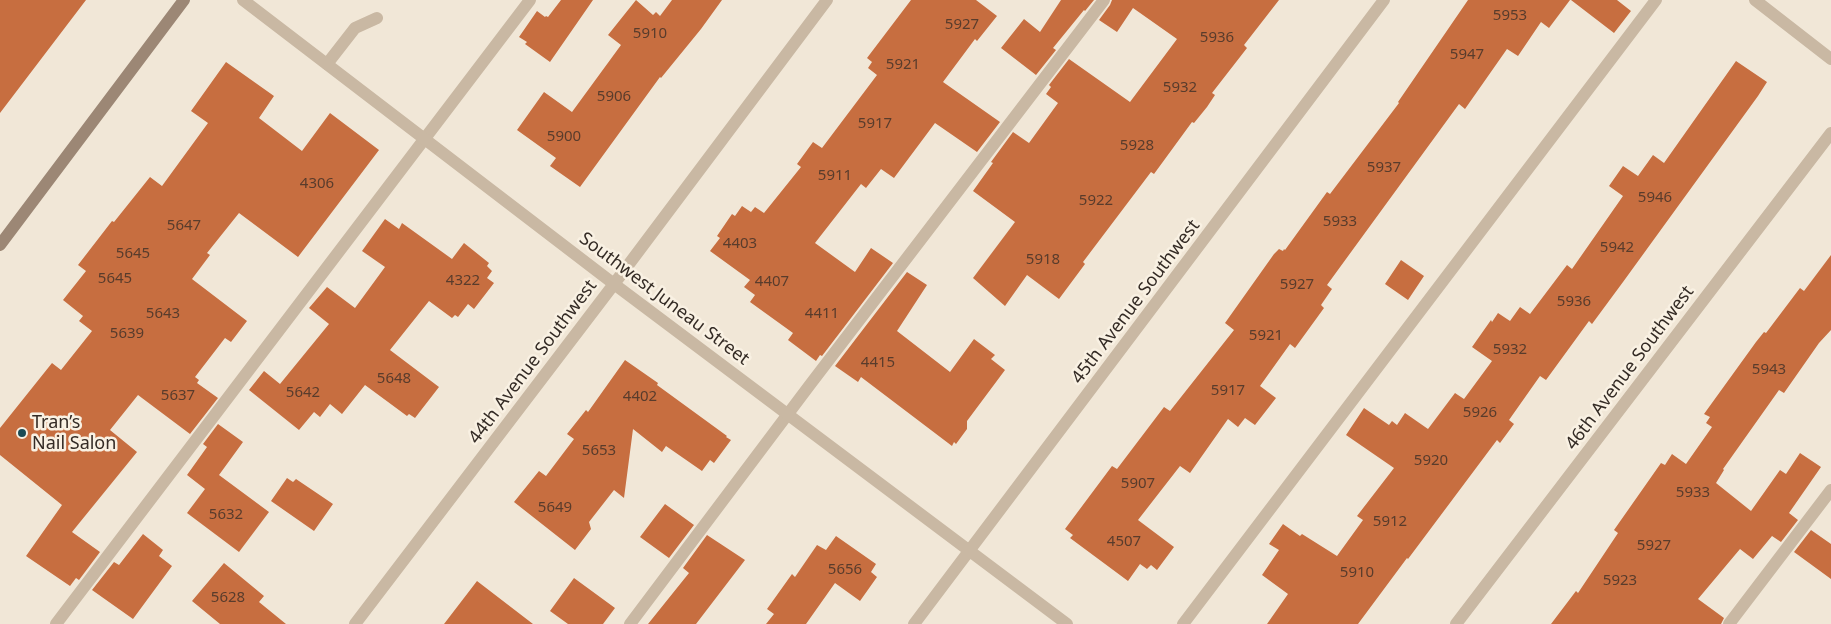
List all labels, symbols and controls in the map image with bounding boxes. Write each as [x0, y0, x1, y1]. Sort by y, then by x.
house number: 5953 [1493, 7, 1527, 25]
house number: 5927 [945, 16, 979, 34]
house number: 5910 [633, 25, 667, 43]
house number: 5936 [1200, 29, 1234, 47]
house number: 5947 [1450, 46, 1484, 64]
house number: 5921 [886, 56, 920, 74]
house number: 5932 [1163, 79, 1197, 97]
house number: 5906 [597, 88, 631, 106]
house number: 5917 [858, 115, 892, 133]
house number: 5900 [547, 128, 581, 146]
house number: 5928 [1120, 137, 1154, 155]
house number: 5937 [1367, 159, 1401, 177]
house number: 5911 [818, 167, 852, 185]
house number: 4306 [300, 175, 334, 193]
house number: 5946 [1638, 189, 1672, 207]
house number: 5922 [1079, 192, 1113, 210]
house number: 5933 [1323, 213, 1357, 231]
street label: 45th Avenue Southwest [1067, 216, 1205, 388]
house number: 5647 [167, 217, 201, 235]
street label: Southwest Juneau Street [575, 228, 753, 370]
house number: 4403 [723, 235, 757, 253]
house number: 5942 [1600, 239, 1634, 257]
house number: 5645 [116, 245, 150, 263]
house number: 5918 [1026, 251, 1060, 269]
house number: 5645 [98, 270, 132, 288]
house number: 4322 [446, 272, 480, 290]
house number: 4407 [755, 273, 789, 291]
street label: 44th Avenue Southwest [464, 276, 602, 448]
house number: 5927 [1280, 276, 1314, 294]
street label: 46th Avenue Southwest [1561, 282, 1699, 454]
house number: 5936 [1557, 293, 1591, 311]
house number: 5643 [146, 305, 180, 323]
house number: 4411 [805, 305, 839, 323]
house number: 5639 [110, 325, 144, 343]
house number: 5921 [1249, 327, 1283, 345]
house number: 5932 [1493, 341, 1527, 359]
house number: 4415 [861, 354, 895, 372]
house number: 5943 [1752, 361, 1786, 379]
house number: 5648 [377, 370, 411, 388]
house number: 5917 [1211, 382, 1245, 400]
house number: 5642 [286, 384, 320, 402]
house number: 5637 [161, 387, 195, 405]
house number: 4402 [623, 388, 657, 406]
house number: 5926 [1463, 404, 1497, 422]
place label: Tran’s Nail Salon [32, 412, 116, 454]
marker: Tran’s Nail Salon [16, 427, 28, 439]
house number: 5653 [582, 442, 616, 460]
house number: 5920 [1414, 452, 1448, 470]
house number: 5907 [1121, 475, 1155, 493]
house number: 5933 [1676, 484, 1710, 502]
house number: 5649 [538, 499, 572, 517]
house number: 5632 [209, 506, 243, 524]
house number: 5912 [1373, 513, 1407, 531]
house number: 4507 [1107, 533, 1141, 551]
house number: 5927 [1637, 537, 1671, 555]
house number: 5656 [828, 561, 862, 579]
house number: 5910 [1340, 564, 1374, 582]
house number: 5923 [1603, 572, 1637, 590]
house number: 5628 [211, 589, 245, 607]

